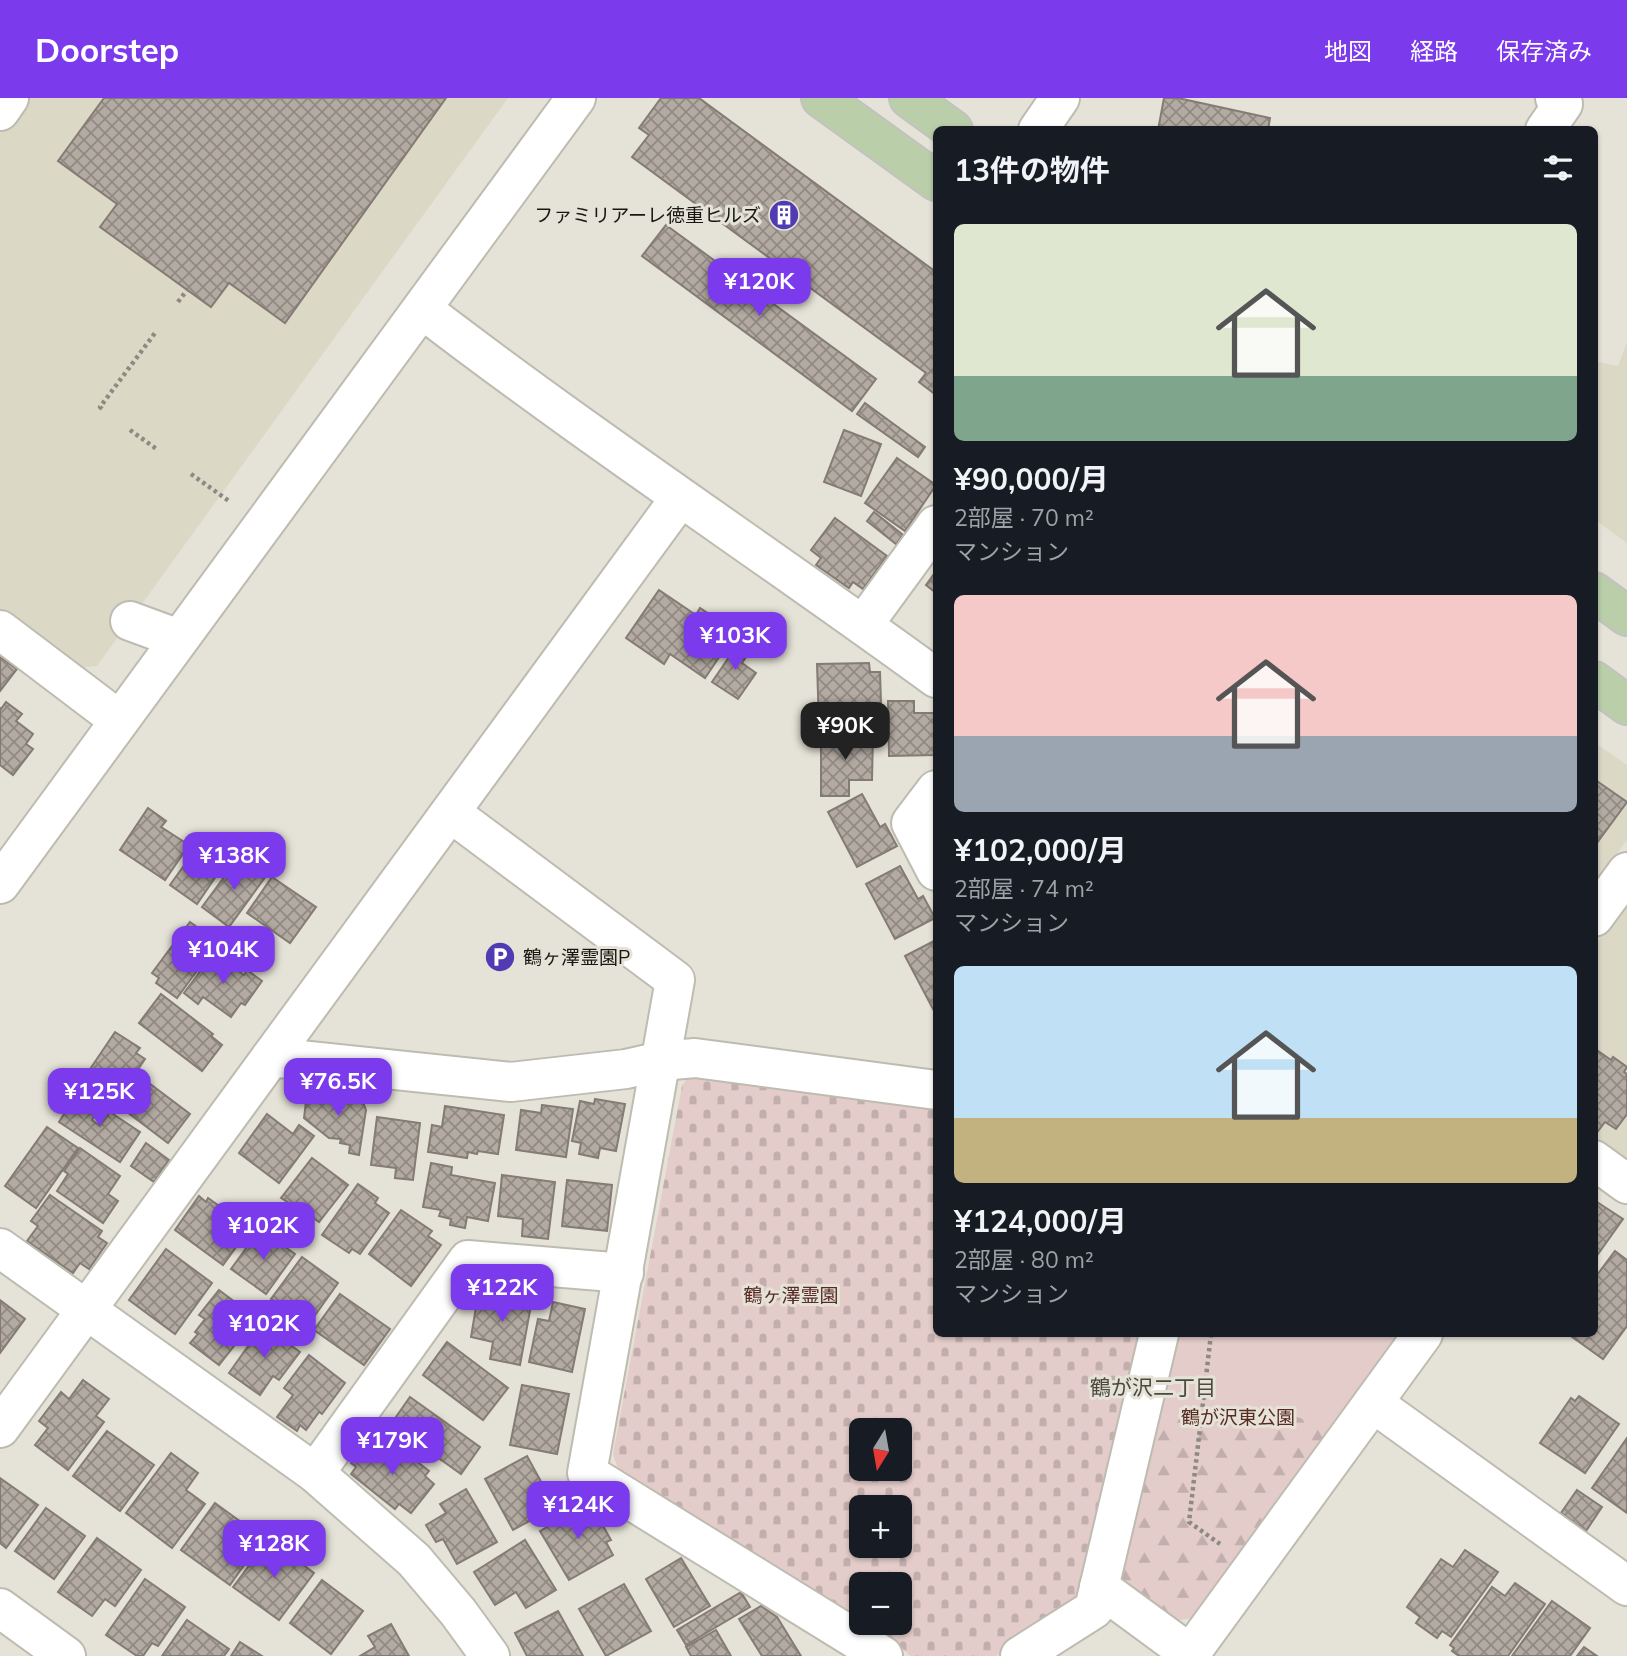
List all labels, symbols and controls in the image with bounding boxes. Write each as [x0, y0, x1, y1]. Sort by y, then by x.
text: Doorstep [35, 29, 179, 70]
text: 地図 [1324, 36, 1372, 66]
text: 経路 [1410, 36, 1458, 66]
text: 保存済み [1496, 36, 1592, 66]
icon: filters [1539, 149, 1577, 187]
text: 13件の物件 [954, 151, 1110, 189]
building icon: ファミリアーレ徳重ヒルズ [767, 198, 801, 232]
place label: ファミリアーレ徳重ヒルズ [534, 203, 761, 227]
pin: ¥120K [710, 258, 808, 318]
text: ¥120K [724, 266, 794, 295]
icon: home [1203, 270, 1329, 396]
text: ¥90,000/月 [954, 460, 1109, 498]
text: 2部屋 · 70 m² [954, 503, 1094, 532]
text: マンション [954, 537, 1069, 566]
pin: ¥103K [686, 612, 784, 672]
text: ¥103K [700, 620, 770, 649]
icon: home [1203, 641, 1329, 767]
pin: ¥90K [804, 702, 886, 762]
text: ¥90K [817, 710, 873, 739]
text: ¥102,000/月 [954, 831, 1127, 869]
pin: ¥138K [185, 832, 283, 892]
text: ¥138K [199, 840, 269, 869]
text: 2部屋 · 74 m² [954, 874, 1094, 903]
text: マンション [954, 908, 1069, 937]
pin: ¥104K [174, 926, 272, 986]
text: ¥104K [188, 934, 258, 963]
parking icon: 鶴ヶ澤霊園P [483, 940, 517, 974]
place label: 鶴ヶ澤霊園P [523, 945, 630, 969]
icon: home [1203, 1012, 1329, 1138]
pin: ¥76.5K [281, 1058, 395, 1118]
text: ¥76.5K [300, 1066, 376, 1095]
pin: ¥125K [50, 1068, 148, 1128]
text: ¥125K [64, 1076, 134, 1105]
pin: ¥102K [214, 1202, 312, 1262]
text: ¥124,000/月 [954, 1202, 1127, 1240]
text: ¥102K [228, 1210, 298, 1239]
text: 2部屋 · 80 m² [954, 1245, 1094, 1274]
pin: ¥122K [453, 1264, 551, 1324]
text: ¥122K [467, 1272, 537, 1301]
text: マンション [954, 1279, 1069, 1308]
park label: 鶴ヶ澤霊園 [743, 1283, 839, 1307]
pin: ¥102K [215, 1300, 313, 1360]
text: ¥102K [229, 1308, 299, 1337]
district label: 鶴が沢二丁目 [1090, 1374, 1216, 1400]
park label: 鶴が沢東公園 [1181, 1405, 1295, 1429]
pin: ¥179K [343, 1418, 441, 1477]
north arrow [849, 1418, 912, 1480]
map controls [849, 1418, 912, 1635]
text: ¥179K [357, 1425, 427, 1454]
pin: ¥124K [529, 1482, 627, 1541]
text: ¥124K [543, 1489, 613, 1518]
button: + [849, 1495, 912, 1558]
pin: ¥128K [225, 1520, 323, 1580]
text: ¥128K [239, 1528, 309, 1557]
button: − [849, 1572, 912, 1635]

